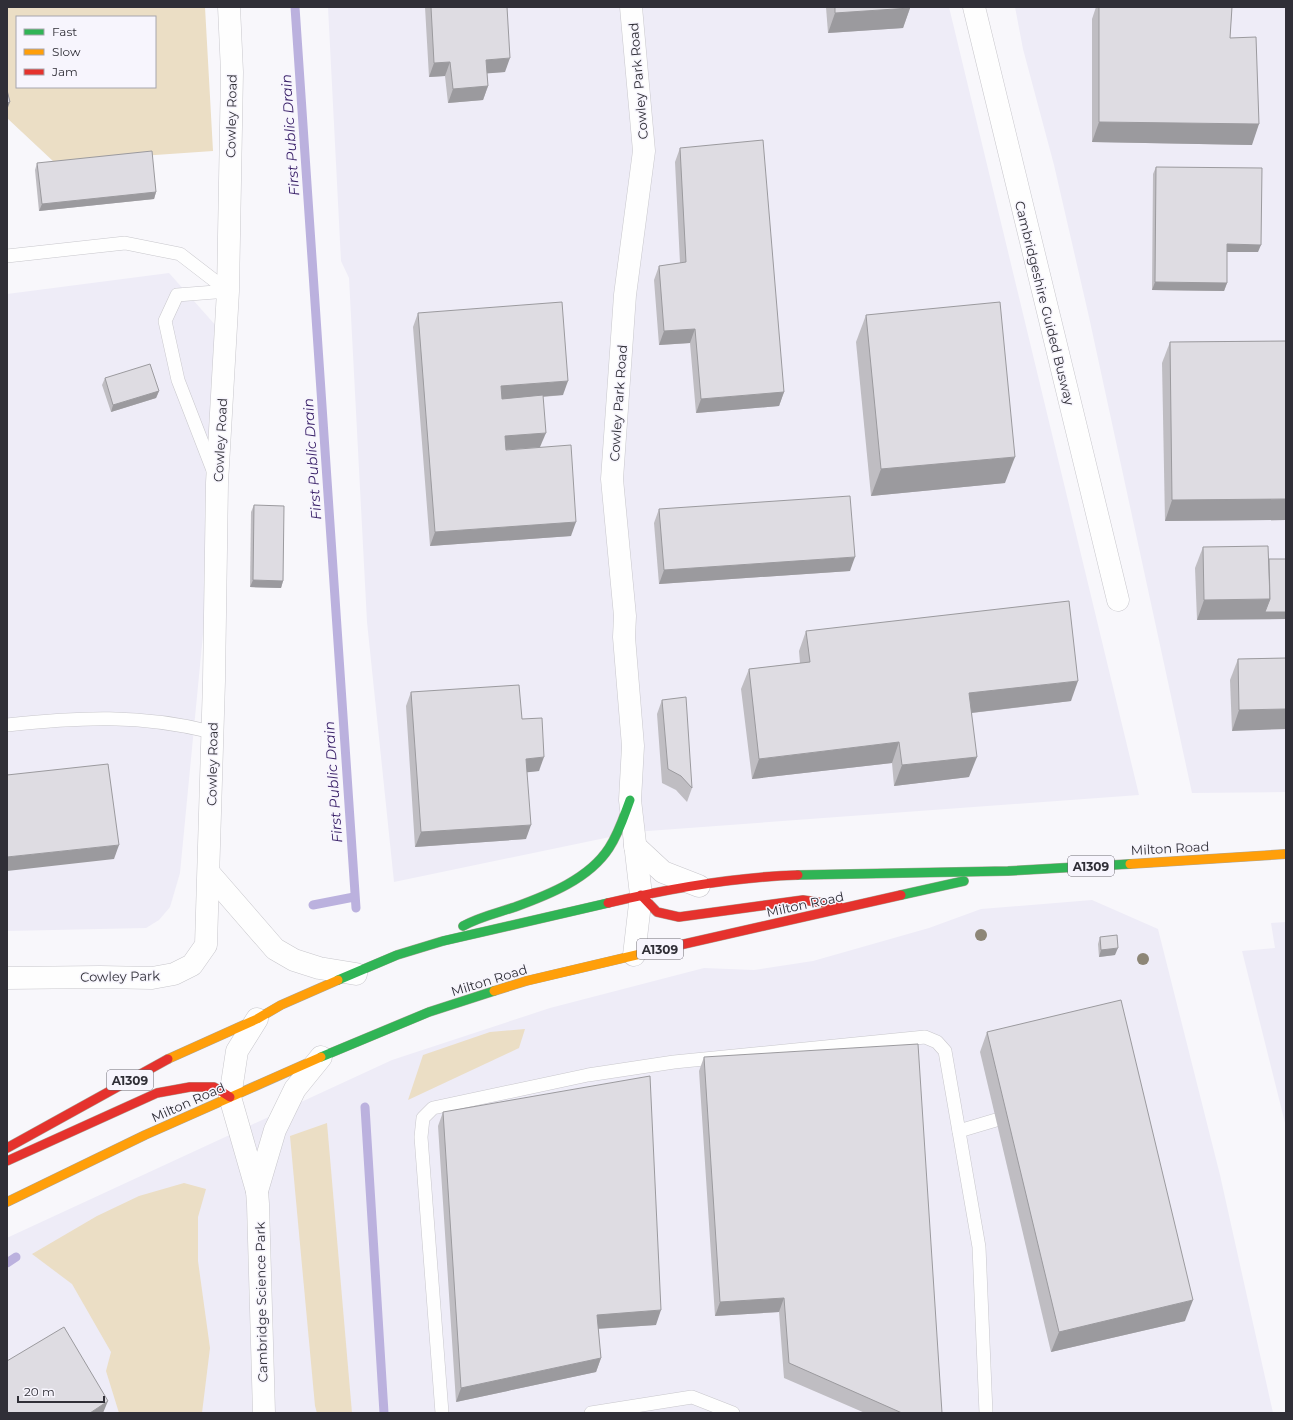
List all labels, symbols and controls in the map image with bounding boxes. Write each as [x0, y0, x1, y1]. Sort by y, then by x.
legend [16, 16, 156, 88]
street label: Cowley Park Road [625, 22, 651, 140]
text: Fast [52, 24, 77, 39]
text: Slow [52, 44, 81, 59]
text: Jam [51, 64, 78, 79]
water label: First Public Drain [277, 73, 303, 197]
street label: Cowley Road [222, 74, 240, 158]
street label: Cambridgeshire Guided Busway [1012, 199, 1078, 408]
street label: Cowley Park Road [606, 344, 630, 462]
water label: First Public Drain [299, 397, 325, 521]
street label: Cowley Road [210, 398, 230, 482]
water label: First Public Drain [320, 720, 346, 844]
street label: Cowley Road [203, 722, 221, 806]
street label: Milton Road [1130, 838, 1210, 858]
road number: A1309 [1068, 856, 1114, 876]
street label: Milton Road [765, 888, 845, 920]
road number: A1309 [637, 939, 683, 959]
street label: Milton Road [449, 961, 529, 999]
street label: Cowley Park [80, 967, 160, 985]
road number: A1309 [107, 1070, 153, 1090]
street label: Milton Road [149, 1079, 227, 1125]
street label: Cambridge Science Park [252, 1221, 270, 1382]
scale bar [18, 1378, 104, 1404]
text: 20 m [24, 1384, 55, 1399]

